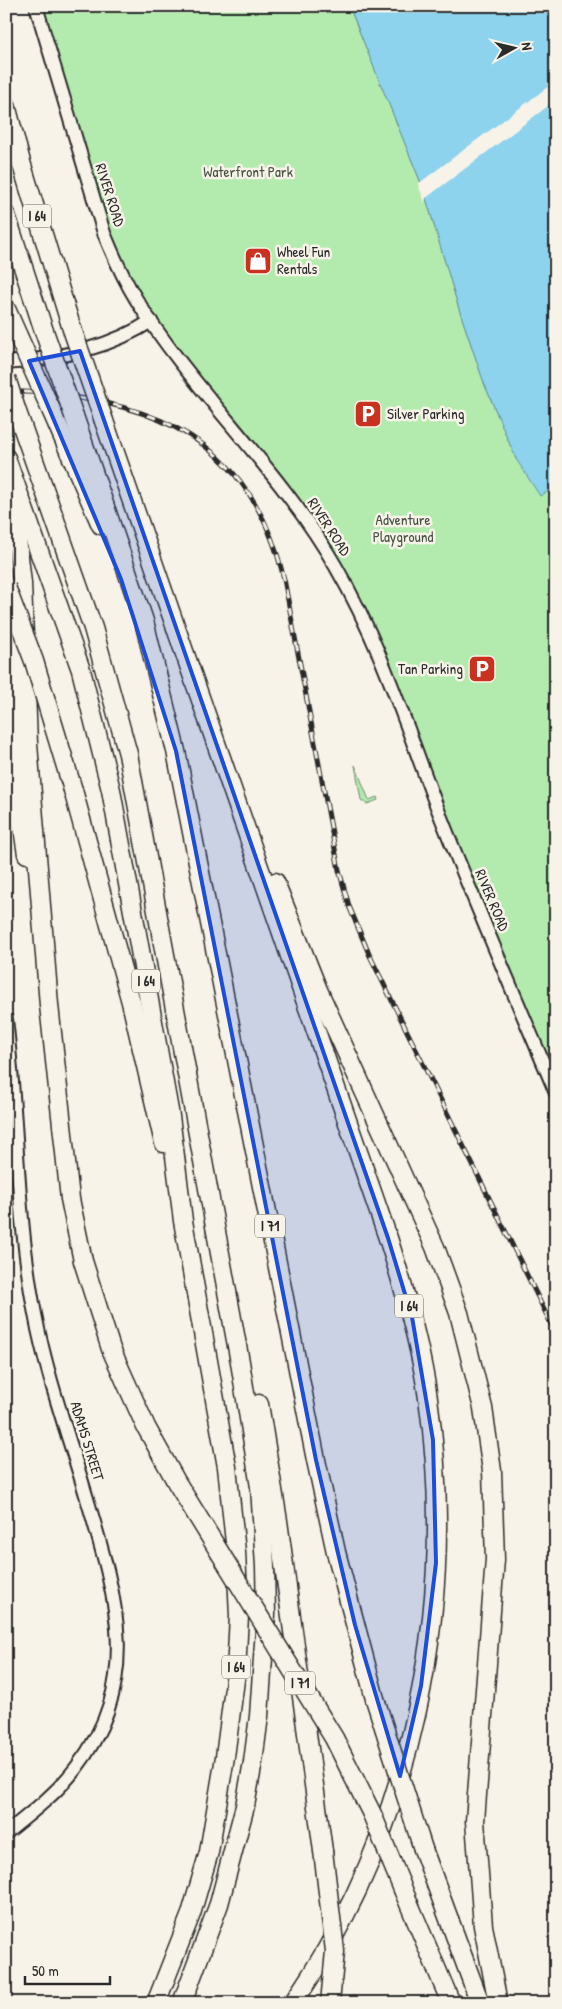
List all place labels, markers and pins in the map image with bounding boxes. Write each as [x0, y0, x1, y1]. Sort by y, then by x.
place label: Wheel Fun Rentals [277, 241, 331, 279]
shop icon: Wheel Fun Rentals [243, 246, 273, 276]
parking icon: Silver Parking [353, 399, 383, 429]
place label: Silver Parking [387, 403, 465, 424]
parking icon: Tan Parking [467, 654, 497, 684]
place label: Tan Parking [398, 658, 463, 679]

